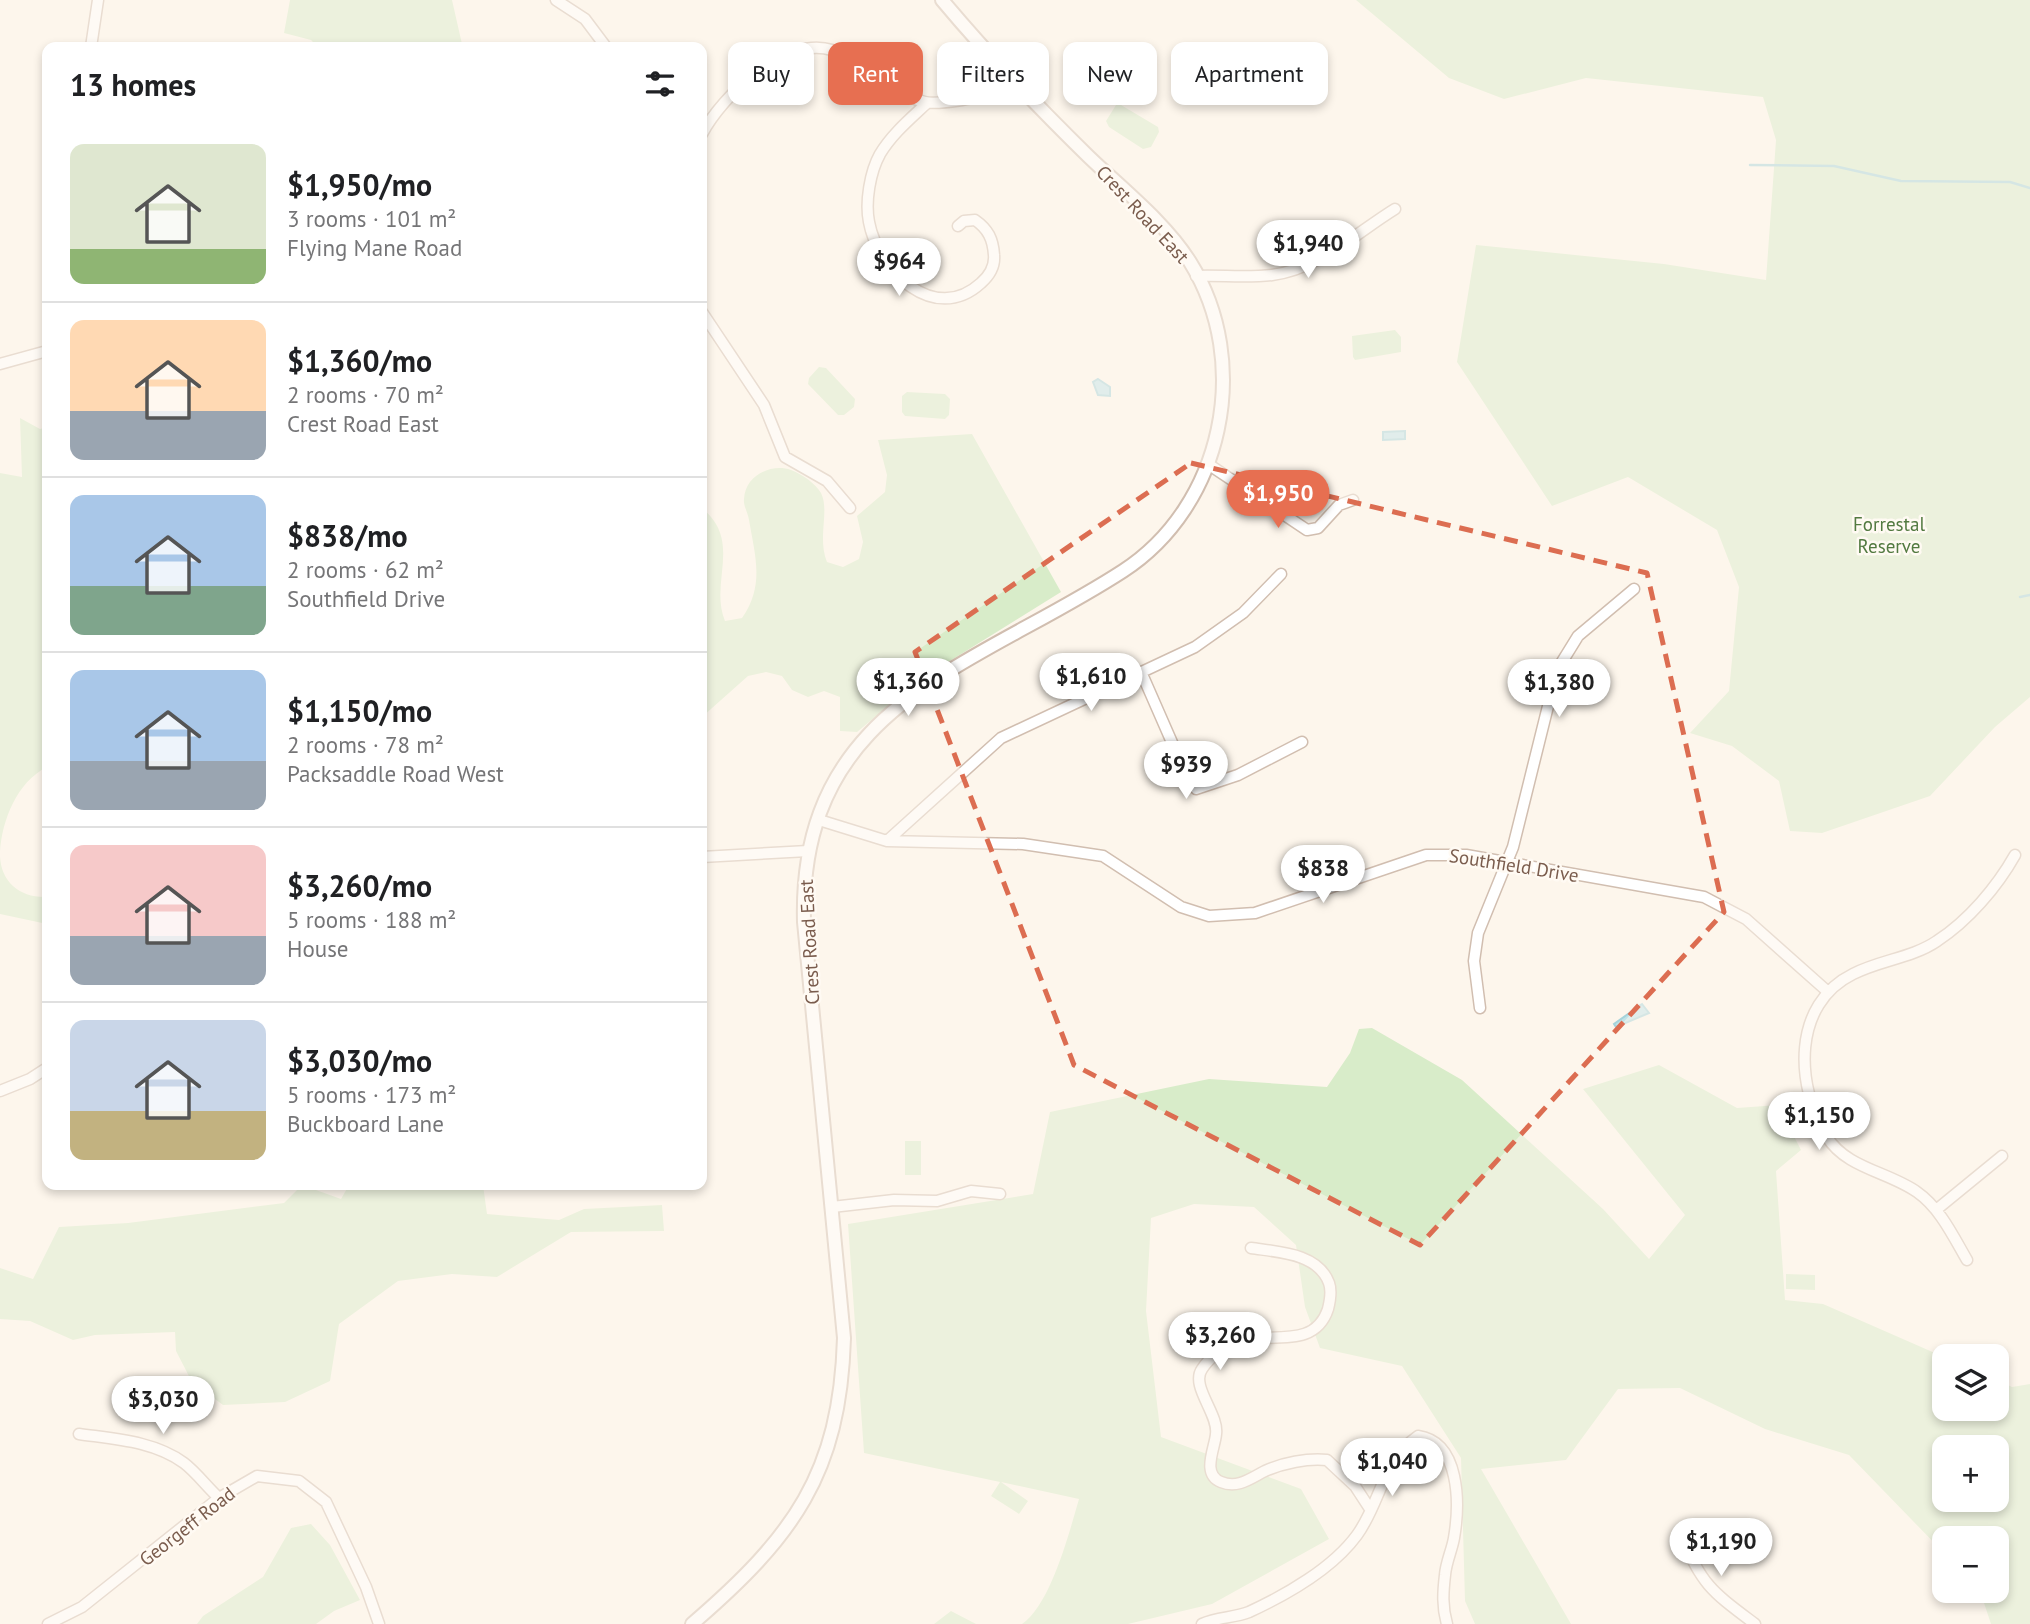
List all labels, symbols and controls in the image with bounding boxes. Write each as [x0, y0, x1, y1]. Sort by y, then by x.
chip: Buy [728, 42, 814, 105]
chip: Rent [828, 42, 923, 105]
chip: Filters [937, 42, 1049, 105]
chip: New [1063, 42, 1157, 105]
chip: Apartment [1171, 42, 1328, 105]
text: 13 homes [70, 65, 196, 104]
icon: filters [641, 65, 679, 103]
street label: Crest Road East [1091, 160, 1195, 268]
text: $1,950/mo [287, 165, 432, 204]
icon: home [126, 172, 210, 256]
text: 3 rooms · 101 m² [287, 204, 456, 233]
pin: $1,940 [1251, 220, 1365, 280]
text: $1,940 [1272, 228, 1344, 257]
text: Flying Mane Road [287, 233, 462, 262]
pin: $964 [858, 238, 940, 298]
text: $964 [873, 246, 925, 275]
text: $1,360/mo [287, 341, 432, 380]
icon: home [126, 348, 210, 432]
text: 2 rooms · 70 m² [287, 380, 444, 409]
text: Crest Road East [287, 409, 439, 438]
pin: $1,950 [1221, 470, 1335, 530]
text: $1,950 [1242, 478, 1314, 507]
park label: Forrestal Reserve [1853, 512, 1925, 558]
text: $838/mo [287, 516, 408, 555]
icon: home [126, 523, 210, 607]
text: 2 rooms · 62 m² [287, 555, 444, 584]
text: Southfield Drive [287, 584, 445, 613]
pin: $1,610 [1034, 654, 1148, 713]
pin: $1,360 [851, 658, 965, 718]
pin: $1,380 [1502, 660, 1616, 719]
text: $1,610 [1055, 661, 1127, 690]
text: $1,360 [872, 666, 944, 695]
text: $1,380 [1523, 667, 1595, 696]
text: $1,150/mo [287, 691, 432, 730]
icon: home [126, 698, 210, 782]
text: 2 rooms · 78 m² [287, 730, 444, 759]
pin: $939 [1145, 742, 1227, 801]
text: $939 [1160, 749, 1212, 778]
text: Packsaddle Road West [287, 759, 504, 788]
street label: Southfield Drive [1448, 843, 1580, 887]
pin: $838 [1282, 846, 1364, 905]
text: $838 [1297, 853, 1349, 882]
text: $3,260/mo [287, 866, 432, 905]
icon: home [126, 873, 210, 957]
street label: Crest Road East [794, 878, 824, 1005]
text: 5 rooms · 188 m² [287, 905, 456, 934]
text: House [287, 934, 349, 963]
text: $3,030/mo [287, 1041, 432, 1080]
icon: home [126, 1048, 210, 1132]
text: 5 rooms · 173 m² [287, 1080, 456, 1109]
pin: $1,150 [1762, 1092, 1876, 1152]
text: $1,150 [1783, 1100, 1855, 1129]
text: Buckboard Lane [287, 1109, 444, 1138]
pin: $3,260 [1163, 1312, 1277, 1372]
text: $3,260 [1184, 1320, 1256, 1349]
map controls [1932, 1344, 2009, 1603]
button: layers [1932, 1344, 2009, 1421]
pin: $3,030 [106, 1376, 220, 1436]
text: $3,030 [127, 1384, 199, 1413]
button: + [1932, 1435, 2009, 1512]
pin: $1,040 [1335, 1438, 1449, 1498]
text: $1,040 [1356, 1446, 1428, 1475]
street label: Georgeff Road [134, 1481, 240, 1571]
pin: $1,190 [1664, 1518, 1778, 1578]
text: $1,190 [1685, 1526, 1757, 1555]
button: − [1932, 1526, 2009, 1603]

